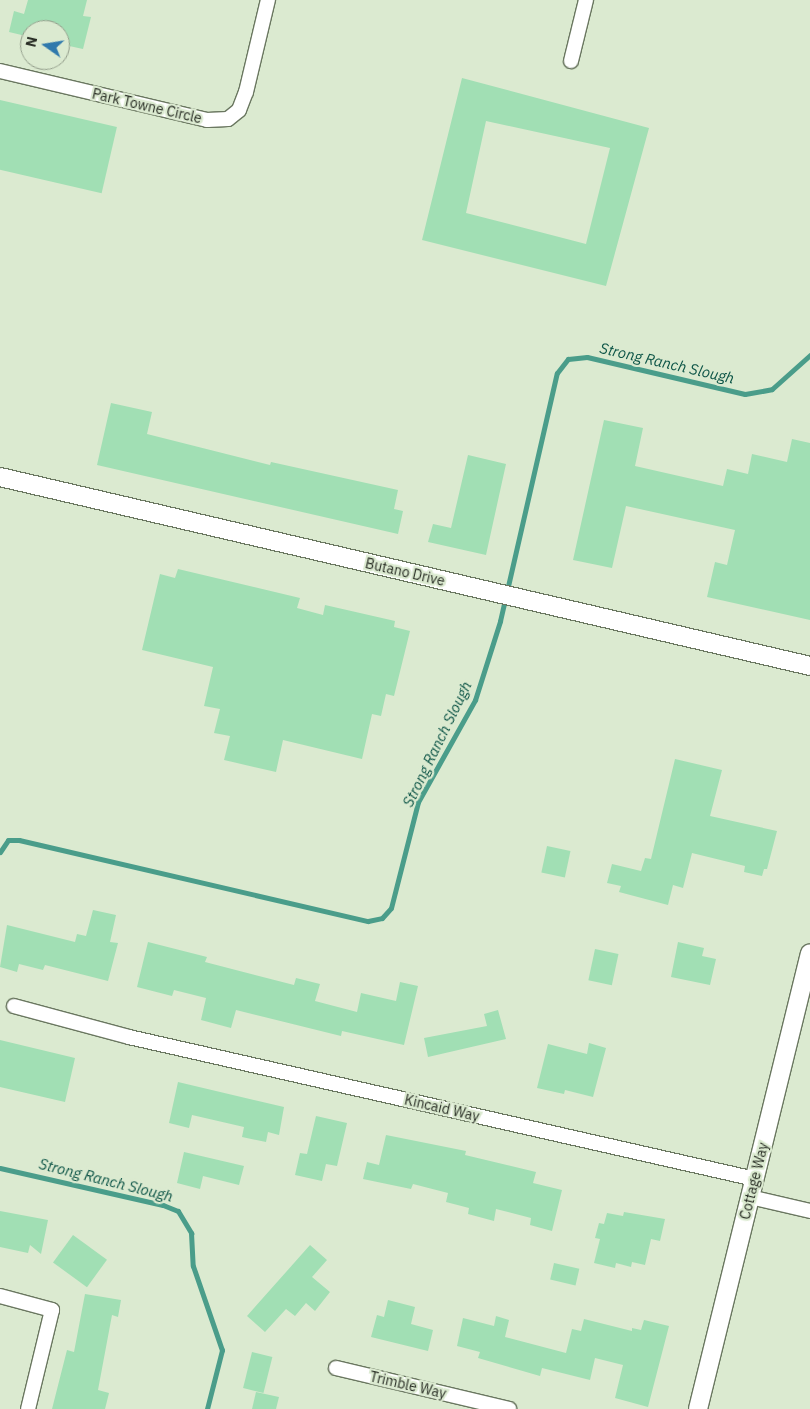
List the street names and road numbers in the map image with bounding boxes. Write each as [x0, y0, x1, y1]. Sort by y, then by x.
street label: Park Towne Circle [91, 85, 203, 127]
street label: Butano Drive [364, 555, 446, 589]
street label: Kincaid Way [403, 1091, 481, 1125]
street label: Cottage Way [736, 1141, 772, 1221]
street label: Trimble Way [368, 1368, 448, 1402]

